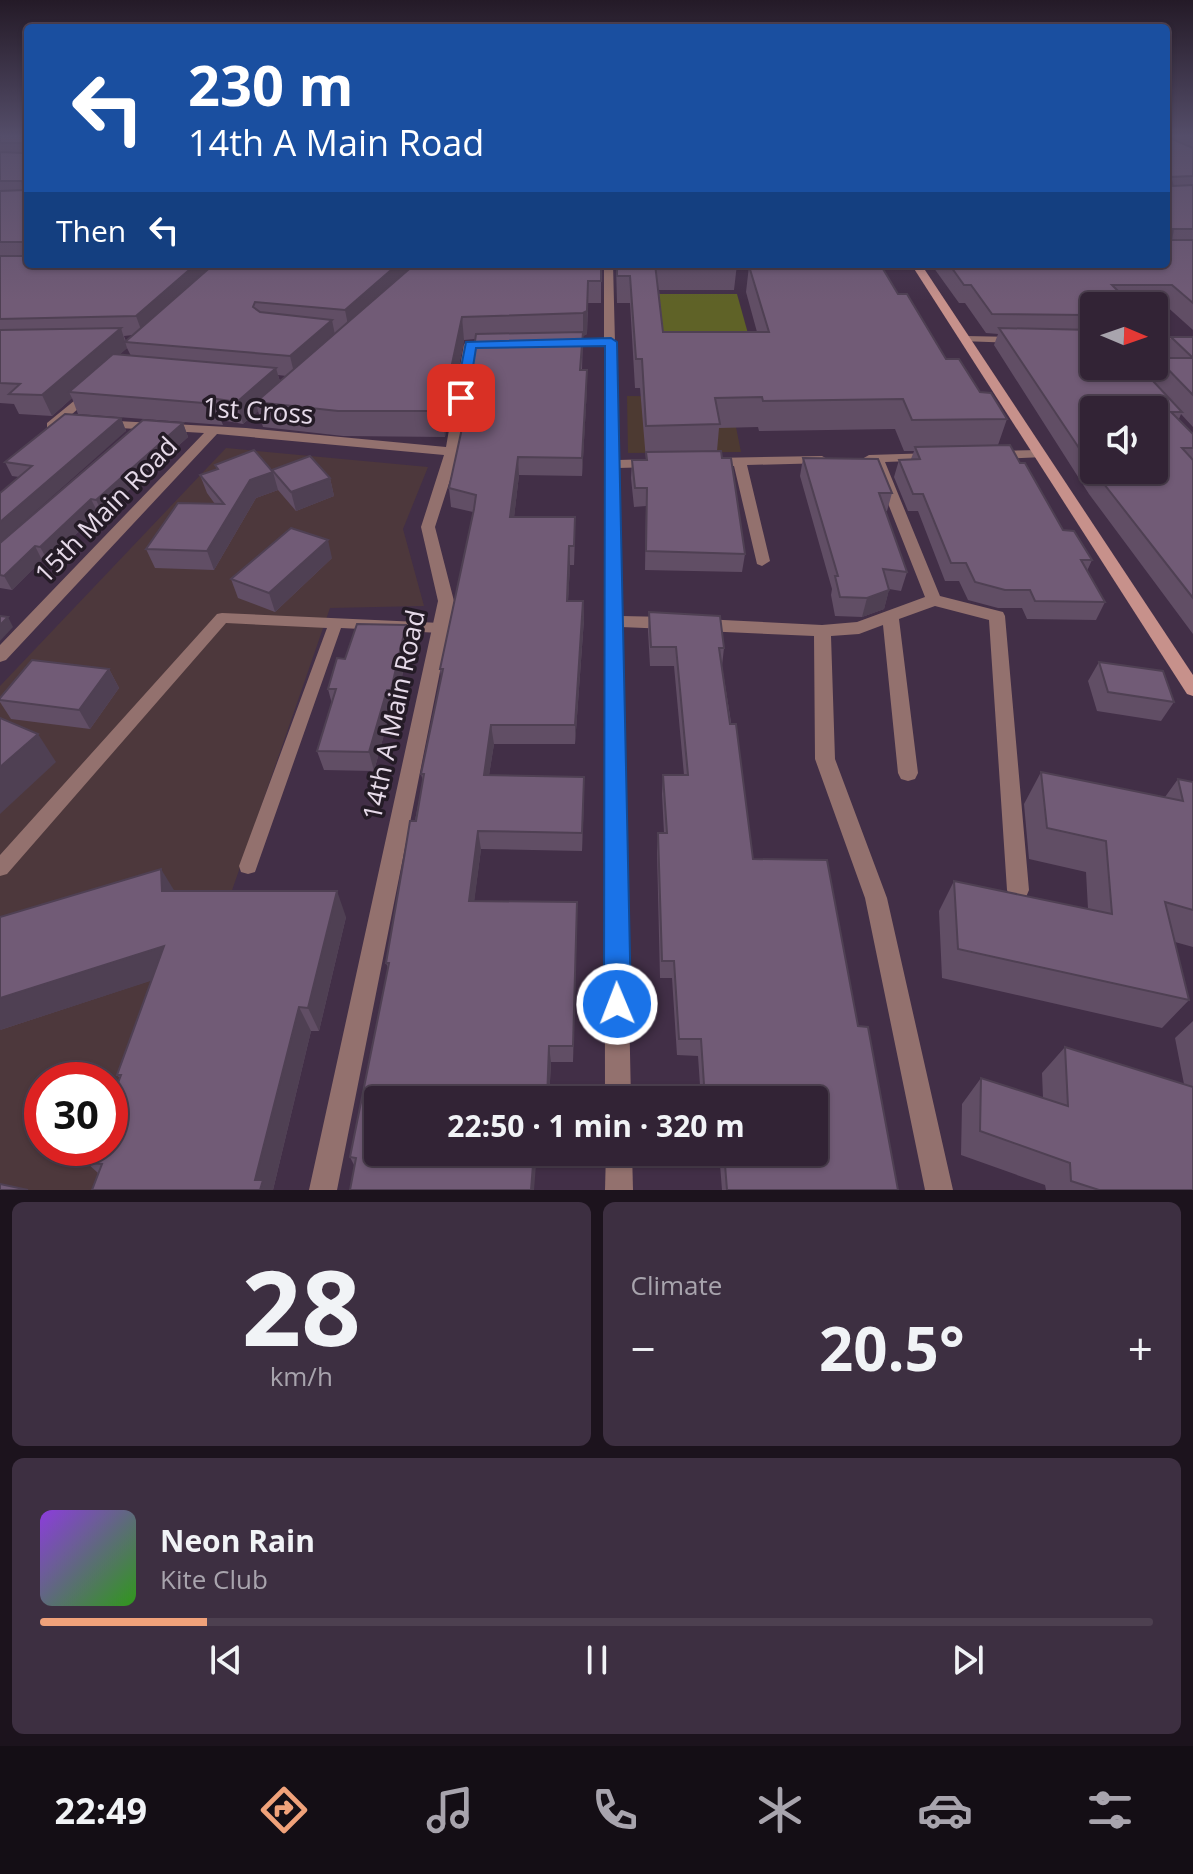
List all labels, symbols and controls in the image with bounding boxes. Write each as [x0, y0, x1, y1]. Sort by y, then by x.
text: 230 m [188, 46, 354, 122]
icon: left [56, 56, 160, 160]
text: 14th A Main Road [188, 118, 484, 167]
icon: left [142, 208, 186, 252]
text: Then [56, 210, 126, 251]
north arrow [1080, 292, 1168, 380]
map controls [1080, 292, 1168, 484]
pin [427, 364, 495, 432]
icon: arrive [439, 376, 483, 420]
street label: 1st Cross [202, 388, 315, 432]
button: sound [1080, 396, 1168, 484]
street label: 15th Main Road [26, 428, 185, 590]
street label: 14th A Main Road [353, 606, 433, 823]
position arrow [575, 962, 659, 1046]
speed limit sign: 30 [24, 1062, 128, 1166]
text: 22:50 · 1 min · 320 m [447, 1105, 745, 1146]
text: 28 [242, 1235, 361, 1376]
text: Climate [631, 1267, 722, 1303]
text: 20.5° [819, 1307, 965, 1389]
text: − [631, 1318, 656, 1378]
text: + [1128, 1318, 1153, 1378]
text: km/h [270, 1358, 333, 1394]
text: Neon Rain [160, 1520, 315, 1561]
text: Kite Club [160, 1561, 268, 1597]
icon: previous [204, 1638, 248, 1682]
icon: pause [575, 1638, 619, 1682]
icon: next [946, 1638, 990, 1682]
icon: directions [256, 1782, 312, 1838]
icon: music [422, 1782, 478, 1838]
icon: phone [587, 1782, 643, 1838]
icon: climate [752, 1782, 808, 1838]
icon: car [917, 1782, 973, 1838]
icon: filters [1082, 1782, 1138, 1838]
text: 22:49 [55, 1786, 147, 1835]

